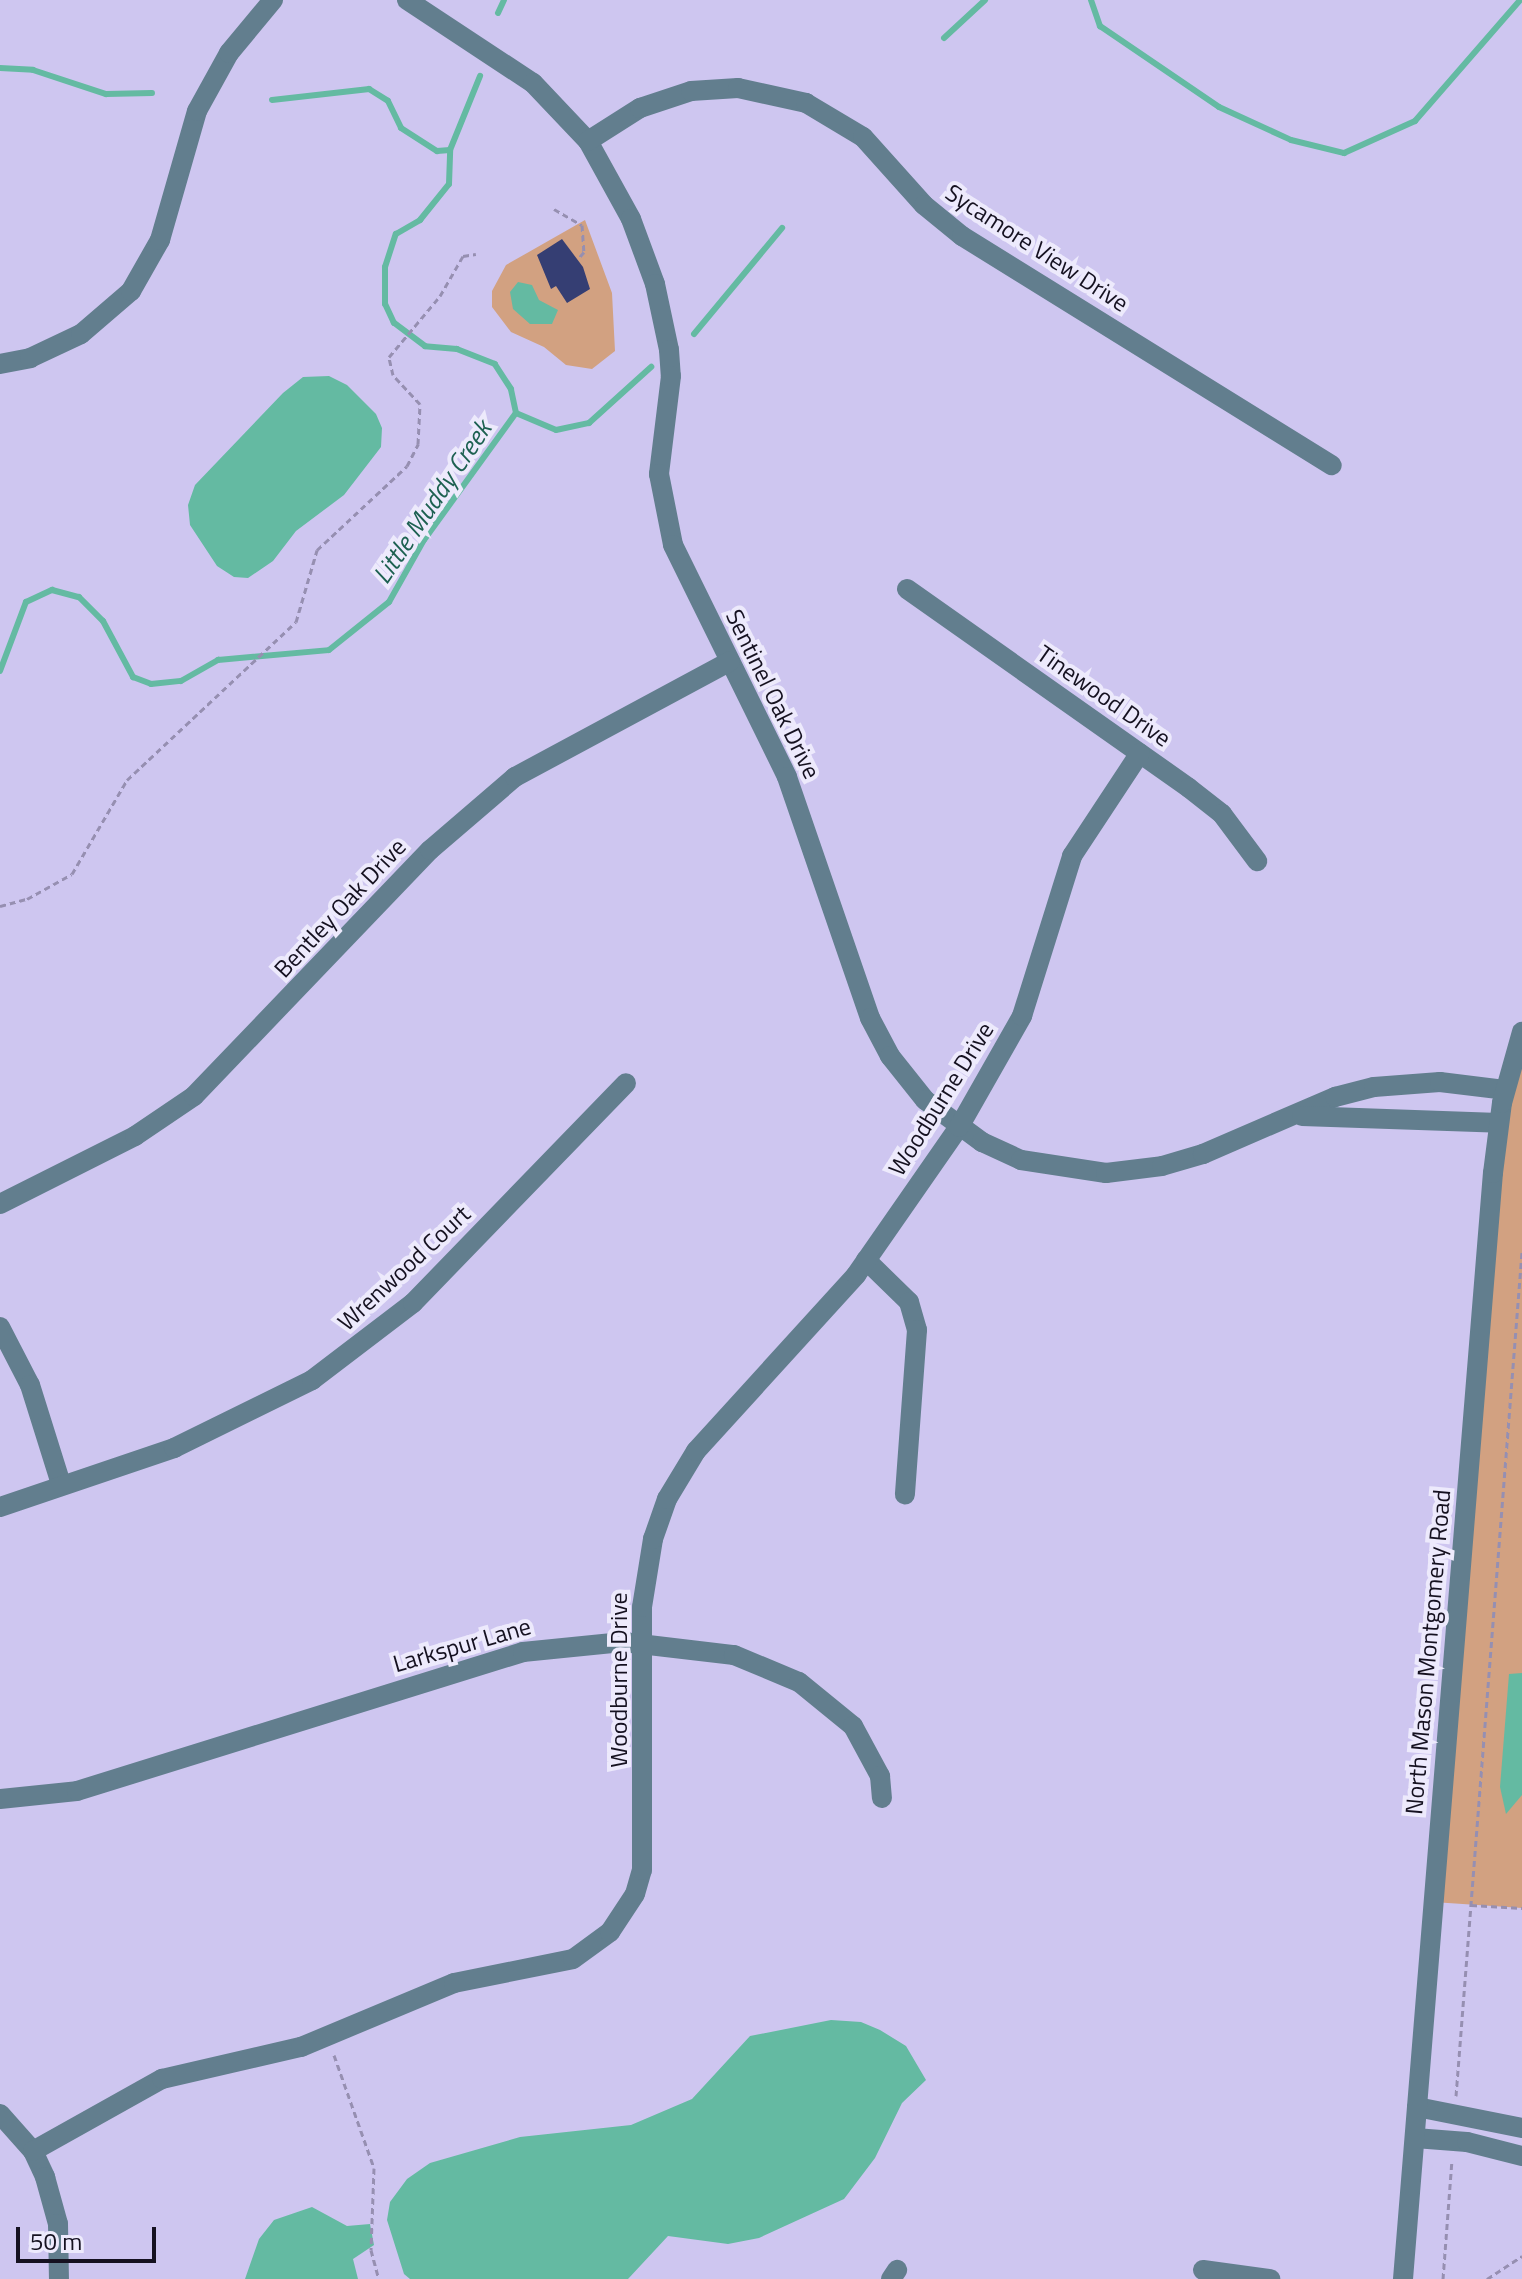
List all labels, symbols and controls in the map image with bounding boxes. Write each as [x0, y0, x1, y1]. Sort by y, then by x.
street label: Sycamore View Drive [940, 178, 1134, 318]
water label: Little Muddy Creek [366, 415, 498, 589]
street label: Sentinel Oak Drive [720, 605, 826, 783]
street label: Tinewood Drive [1032, 639, 1176, 753]
street label: Bentley Oak Drive [268, 833, 412, 983]
street label: Woodburne Drive [882, 1017, 1000, 1181]
street label: Wrenwood Court [332, 1199, 476, 1337]
street label: North Mason Montgomery Road [1399, 1488, 1457, 1816]
street label: Woodburne Drive [605, 1592, 633, 1768]
street label: Larkspur Lane [390, 1612, 534, 1678]
scale bar [20, 2211, 160, 2261]
text: 50 m [30, 2223, 82, 2259]

